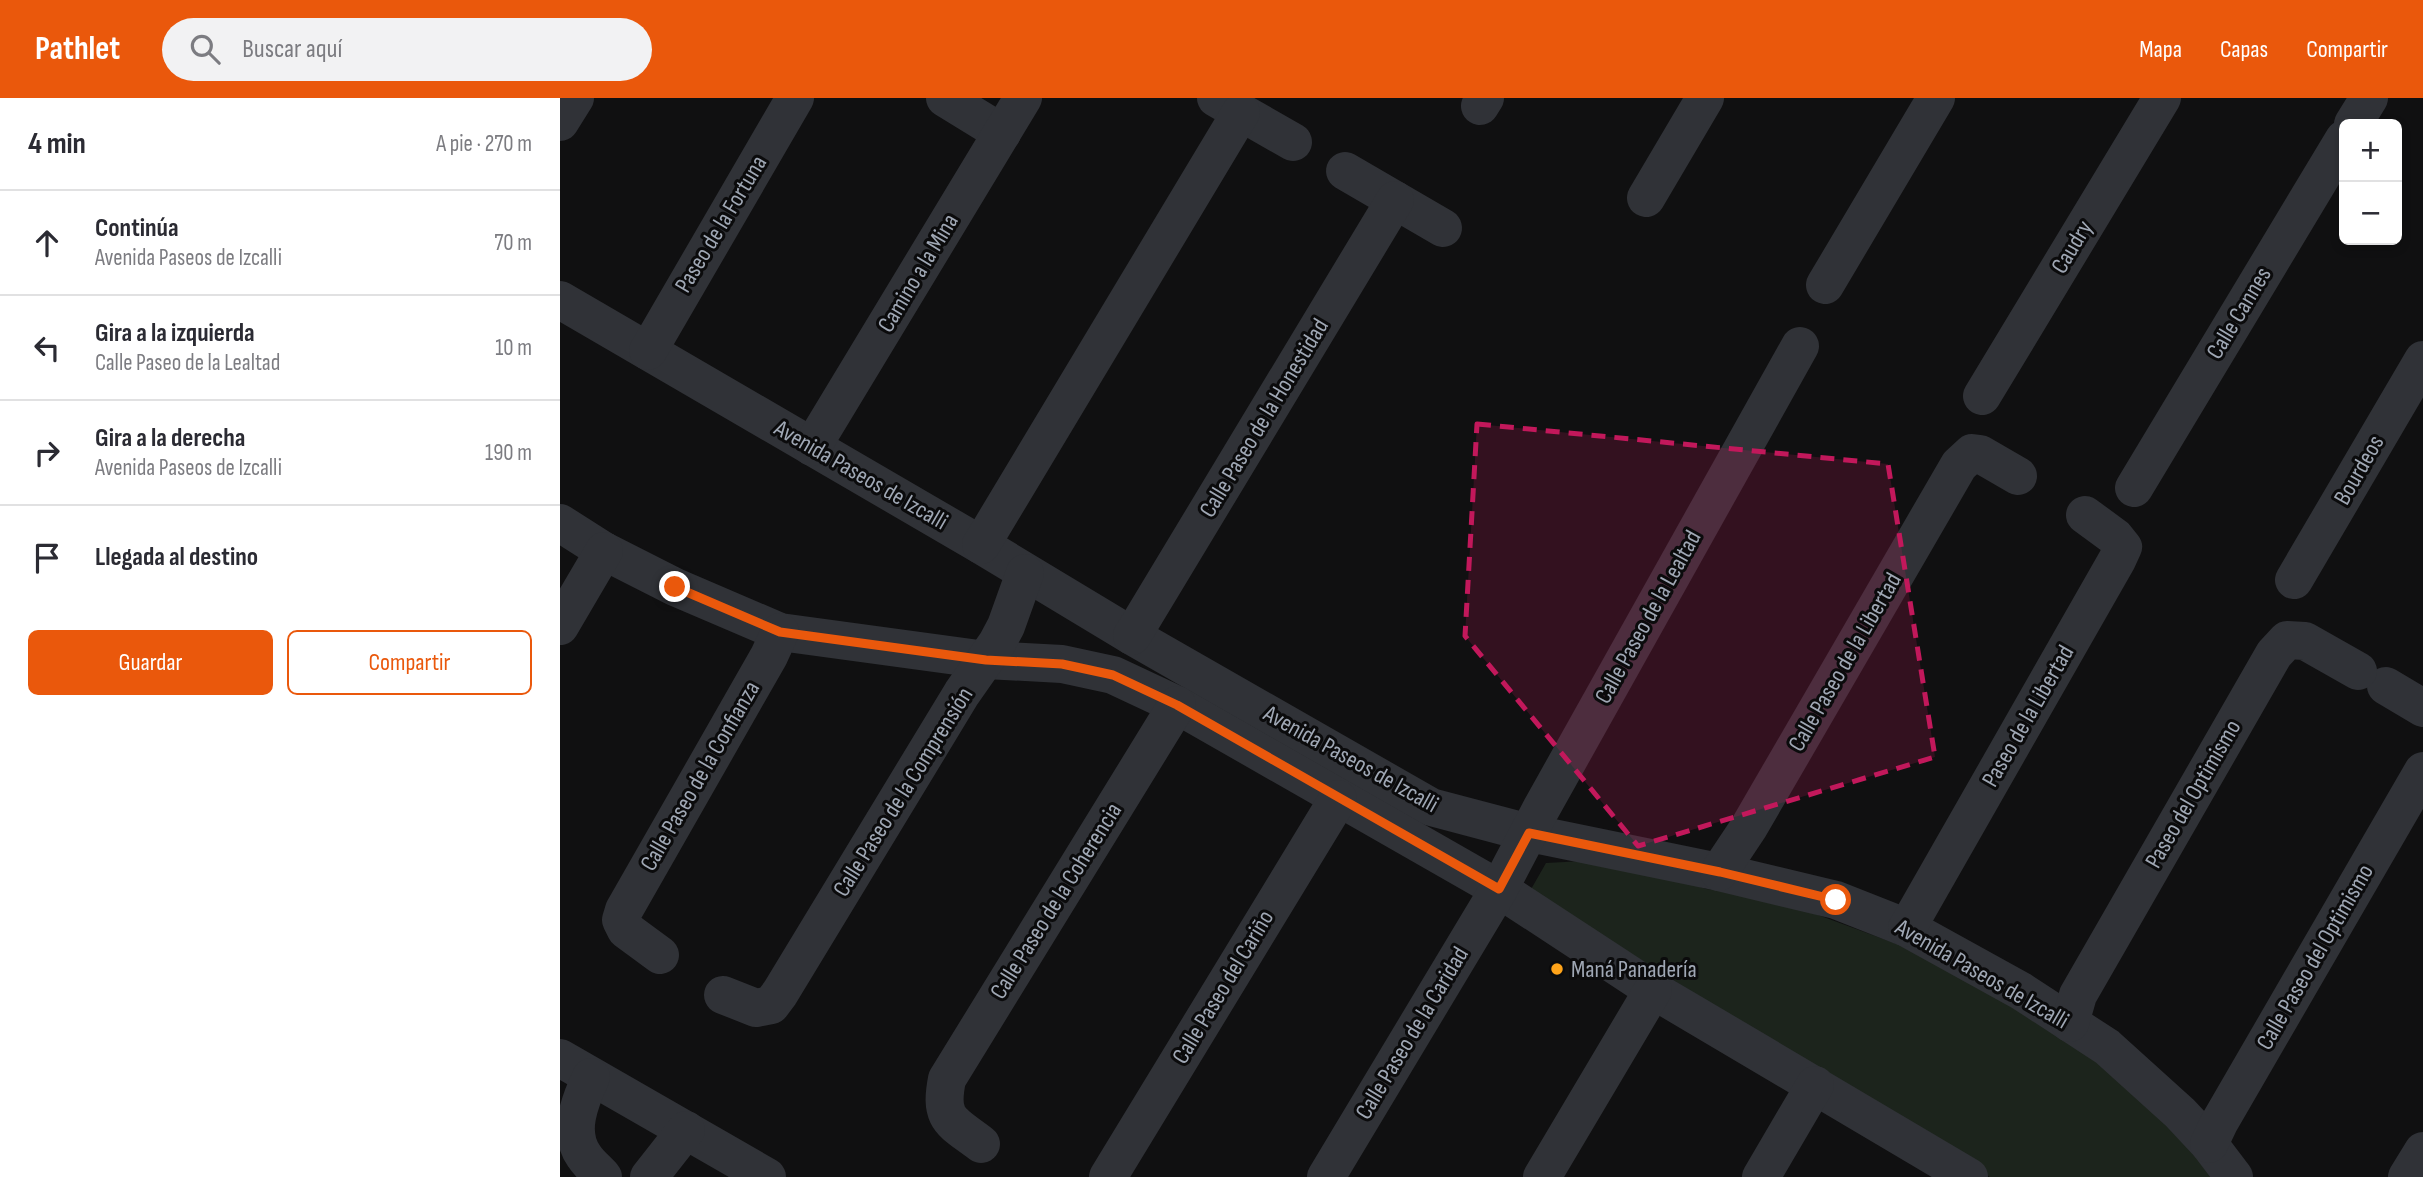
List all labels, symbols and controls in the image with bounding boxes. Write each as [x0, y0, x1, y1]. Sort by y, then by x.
search box [162, 18, 652, 81]
text: Pathlet [35, 29, 120, 69]
icon: search [186, 30, 224, 68]
text: Buscar aquí [242, 34, 342, 65]
text: Mapa [2139, 35, 2182, 64]
text: Capas [2220, 35, 2268, 64]
text: Compartir [2306, 35, 2388, 64]
map controls [2339, 119, 2402, 245]
button: + [2339, 119, 2402, 182]
text: 4 min [28, 126, 86, 162]
text: A pie · 270 m [436, 130, 532, 158]
street label: Paseo de la Fortuna [669, 150, 773, 298]
button: − [2339, 182, 2402, 245]
street label: Camino a la Mina [871, 208, 965, 338]
text: Continúa [95, 213, 179, 244]
street label: Caudry [2045, 215, 2099, 279]
icon: ahead [28, 224, 66, 262]
text: 70 m [494, 229, 532, 257]
text: Avenida Paseos de Izcalli [95, 244, 282, 272]
street label: Calle Cannes [2200, 262, 2278, 364]
street label: Calle Paseo de la Honestidad [1193, 313, 1335, 523]
text: Gira a la izquierda [95, 318, 255, 349]
icon: left [28, 329, 66, 367]
text: 10 m [495, 334, 532, 362]
text: Calle Paseo de la Lealtad [95, 349, 280, 377]
street label: Avenida Paseos de Izcalli [768, 413, 953, 536]
text: Gira a la derecha [95, 423, 245, 454]
street label: Bourdeos [2328, 430, 2390, 510]
icon: right [28, 434, 66, 472]
text: 190 m [485, 439, 532, 467]
text: Avenida Paseos de Izcalli [95, 454, 282, 482]
street label: Calle Paseo de la Lealtad [1588, 525, 1708, 709]
icon: arrive [28, 539, 66, 577]
text: Llegada al destino [95, 542, 258, 573]
street label: Calle Paseo de la Libertad [1782, 567, 1908, 757]
route end [659, 571, 690, 602]
button: Guardar [28, 630, 273, 695]
button: Compartir [287, 630, 532, 695]
street label: Paseo de la Libertad [1976, 640, 2080, 792]
street label: Calle Paseo de la Confianza [634, 676, 766, 876]
street label: Calle Paseo de la Comprensión [827, 682, 979, 902]
street label: Avenida Paseos de Izcalli [1258, 698, 1443, 819]
street label: Paseo del Optimismo [2139, 715, 2247, 873]
street label: Calle Paseo de la Coherencia [984, 797, 1128, 1005]
street label: Calle Paseo del Optimismo [2250, 859, 2380, 1055]
route start [1820, 884, 1851, 915]
street label: Calle Paseo del Cariño [1166, 905, 1280, 1069]
street label: Avenida Paseos de Izcalli [1889, 912, 2074, 1035]
street label: Calle Paseo de la Caridad [1349, 942, 1475, 1124]
place label: Maná Panadería [1571, 955, 1697, 984]
marker: Maná Panadería [1549, 961, 1565, 977]

